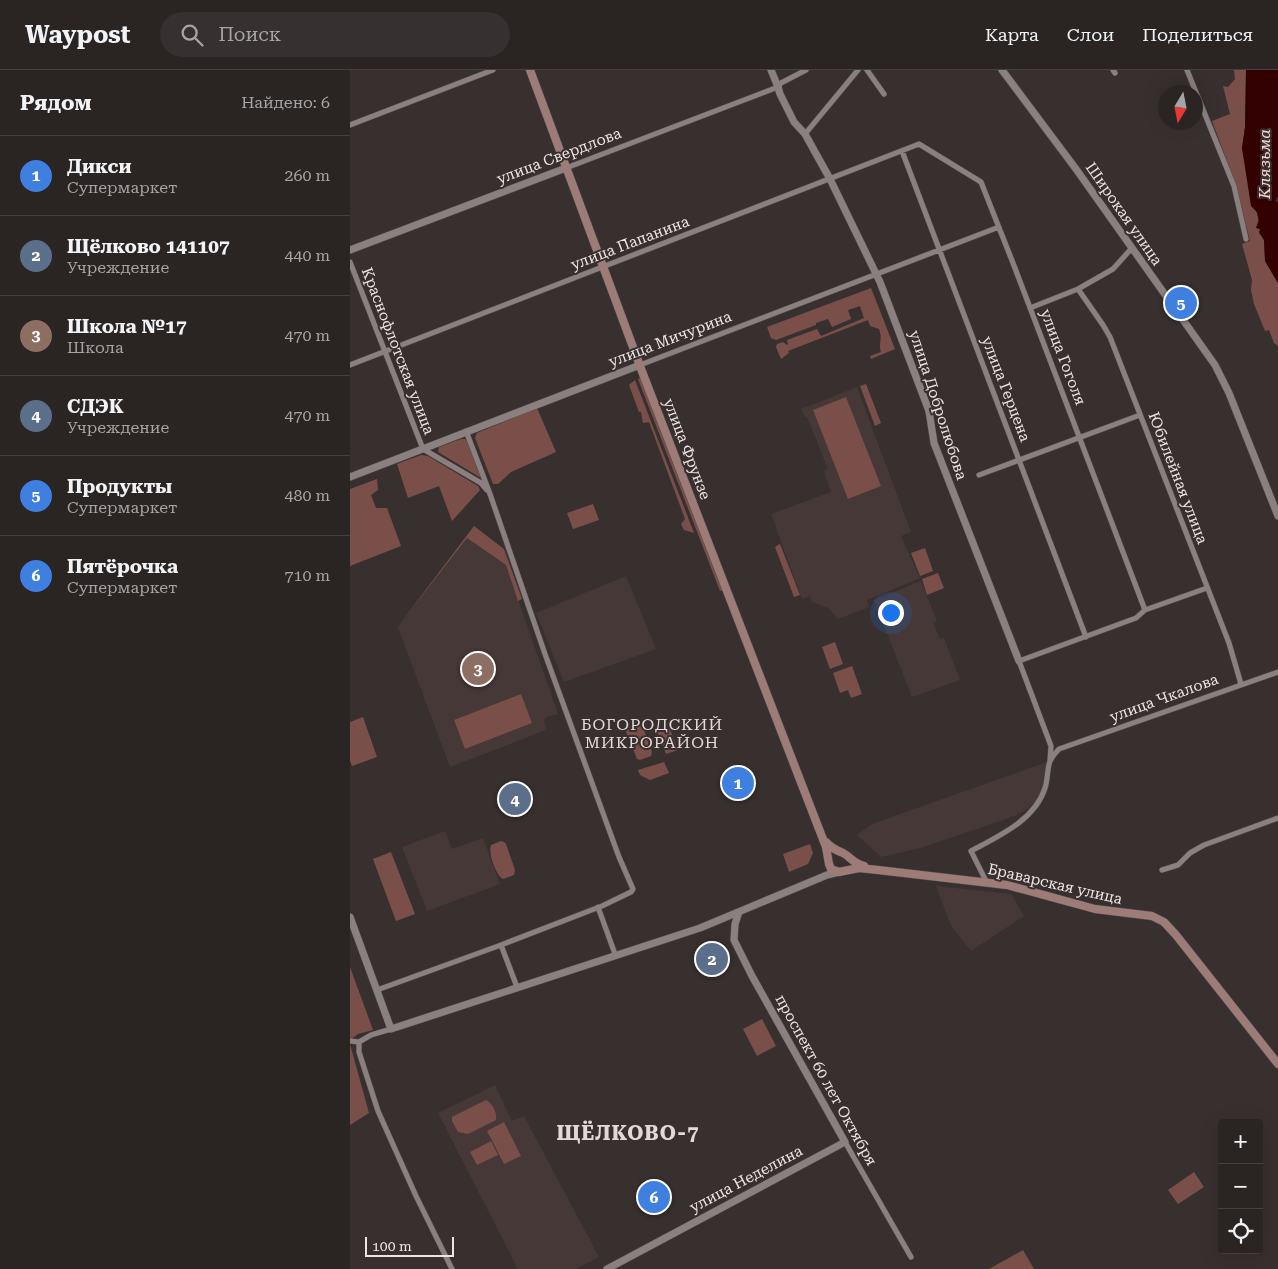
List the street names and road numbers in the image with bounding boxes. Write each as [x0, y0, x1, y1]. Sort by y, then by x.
street label: улица Свердлова [494, 124, 624, 188]
street label: Широкая улица [1082, 159, 1166, 269]
street label: улица Папанина [568, 212, 692, 274]
street label: Краснофлотская улица [358, 265, 438, 437]
street label: улица Гоголя [1036, 306, 1090, 408]
street label: улица Мичурина [606, 307, 734, 371]
street label: улица Добролюбова [905, 328, 971, 482]
street label: улица Герцена [978, 334, 1034, 444]
street label: улица Фрунзе [659, 396, 715, 502]
street label: Юбилейная улица [1145, 410, 1211, 546]
street label: улица Чкалова [1107, 670, 1221, 726]
street label: Браварская улица [986, 860, 1124, 908]
street label: проспект 60 лет Октября [771, 991, 881, 1169]
street label: улица Неделина [686, 1142, 806, 1216]

